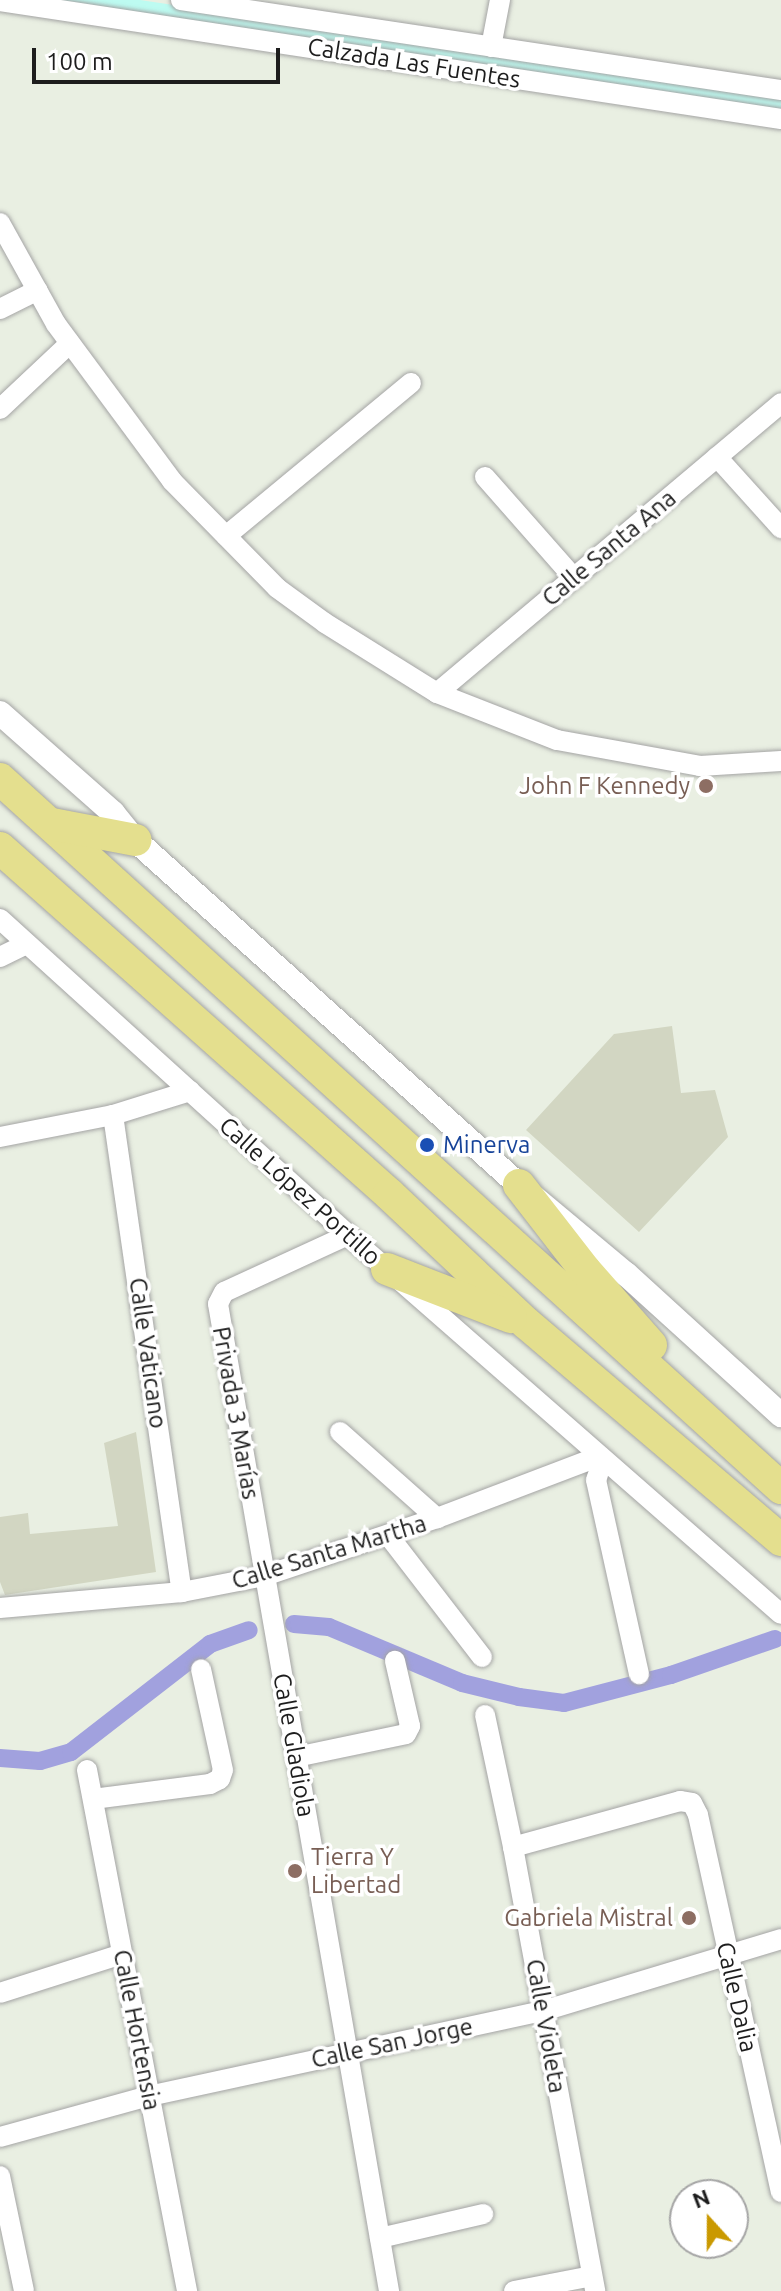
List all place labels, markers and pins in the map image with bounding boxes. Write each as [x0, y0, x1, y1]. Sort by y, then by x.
place label: John F Kennedy [519, 772, 690, 800]
marker: John F Kennedy [697, 777, 715, 795]
place label: Minerva [443, 1131, 530, 1159]
marker: Minerva [418, 1136, 436, 1154]
place label: Tierra Y Libertad [311, 1843, 401, 1899]
marker: Tierra Y Libertad [286, 1862, 304, 1880]
place label: Gabriela Mistral [504, 1904, 673, 1932]
marker: Gabriela Mistral [680, 1909, 698, 1927]

